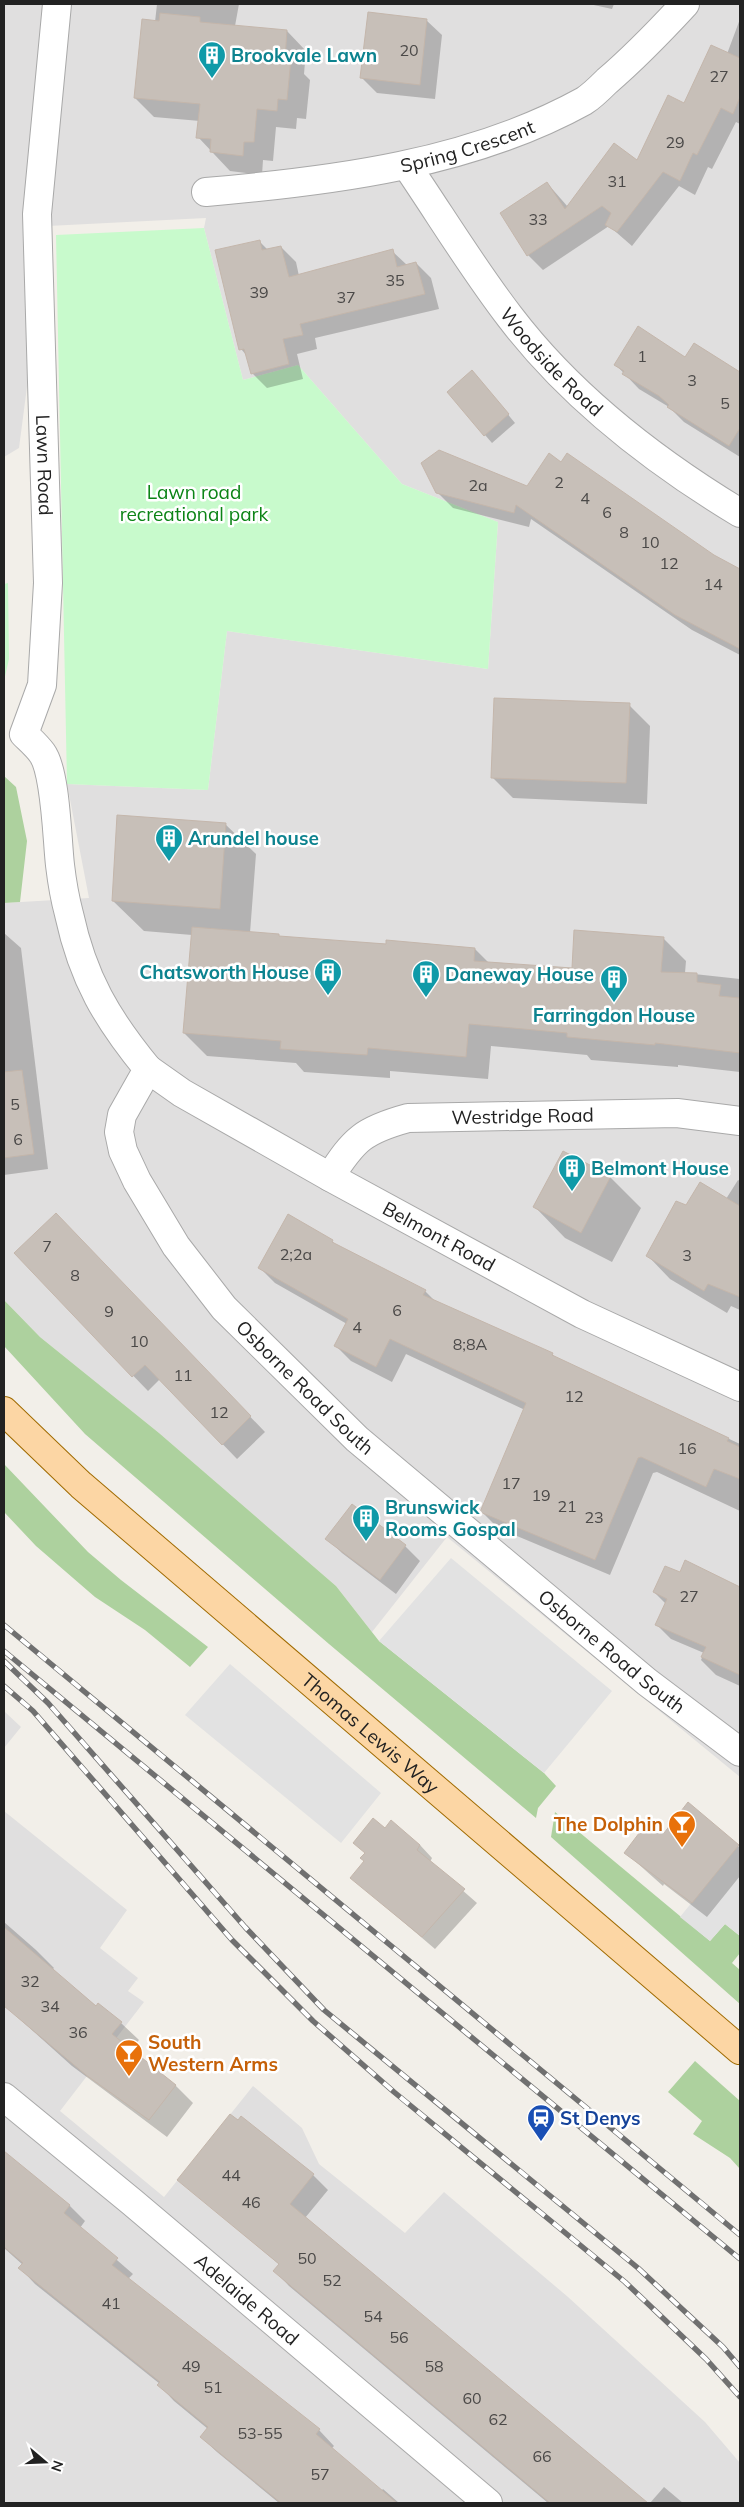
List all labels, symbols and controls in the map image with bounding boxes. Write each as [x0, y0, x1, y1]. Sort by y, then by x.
building icon: Brookvale Lawn [197, 40, 227, 79]
house number: 20 [399, 40, 419, 60]
place label: Brookvale Lawn [231, 43, 377, 67]
house number: 27 [709, 66, 729, 86]
street label: Spring Crescent [398, 114, 538, 178]
house number: 29 [665, 132, 685, 152]
house number: 31 [607, 171, 627, 191]
house number: 33 [528, 209, 548, 229]
house number: 35 [385, 270, 405, 290]
house number: 39 [249, 282, 269, 302]
house number: 37 [336, 287, 356, 307]
street label: Woodside Road [495, 303, 608, 421]
house number: 1 [637, 346, 647, 366]
house number: 3 [687, 370, 697, 390]
house number: 5 [720, 393, 730, 413]
street label: Lawn Road [31, 414, 58, 516]
house number: 2 [554, 472, 564, 492]
house number: 2a [468, 475, 488, 495]
park label: Lawn road recreational park [120, 480, 268, 526]
house number: 4 [580, 488, 590, 508]
house number: 6 [602, 502, 612, 522]
house number: 8 [619, 522, 629, 542]
house number: 10 [640, 532, 660, 552]
house number: 12 [659, 553, 679, 573]
house number: 14 [703, 574, 723, 594]
building icon: Arundel house [154, 823, 184, 862]
place label: Arundel house [188, 826, 319, 850]
building icon: Chatsworth House [313, 957, 343, 996]
building icon: Daneway House [411, 959, 441, 998]
place label: Chatsworth House [139, 960, 309, 984]
place label: Daneway House [445, 962, 594, 986]
building icon: Farringdon House [599, 964, 629, 1003]
place label: Farringdon House [533, 1003, 695, 1027]
house number: 5 [10, 1094, 20, 1114]
street label: Westridge Road [451, 1103, 594, 1129]
house number: 6 [13, 1129, 23, 1149]
building icon: Belmont House [557, 1153, 587, 1192]
place label: Belmont House [591, 1156, 729, 1180]
street label: Belmont Road [379, 1196, 500, 1277]
house number: 7 [42, 1236, 52, 1256]
house number: 2;2a [280, 1244, 312, 1264]
house number: 3 [682, 1245, 692, 1265]
house number: 8 [70, 1265, 80, 1285]
house number: 6 [392, 1300, 402, 1320]
house number: 9 [104, 1301, 114, 1321]
street label: Osborne Road South [231, 1315, 379, 1460]
house number: 4 [352, 1317, 362, 1337]
house number: 10 [129, 1331, 149, 1351]
house number: 8;8A [453, 1334, 488, 1354]
house number: 11 [173, 1365, 193, 1385]
house number: 12 [564, 1386, 584, 1406]
house number: 12 [209, 1402, 229, 1422]
house number: 16 [677, 1438, 697, 1458]
house number: 17 [501, 1473, 521, 1493]
house number: 19 [531, 1485, 551, 1505]
place label: Brunswick Rooms Gospal [385, 1495, 516, 1541]
house number: 21 [557, 1496, 577, 1516]
building icon: Brunswick Rooms Gospal [351, 1503, 381, 1542]
house number: 23 [584, 1507, 604, 1527]
street label: Osborne Road South [534, 1584, 690, 1719]
house number: 27 [679, 1586, 699, 1606]
street label: Thomas Lewis Way [297, 1668, 444, 1799]
bar icon: The Dolphin [667, 1809, 697, 1848]
place label: The Dolphin [554, 1812, 663, 1836]
house number: 32 [20, 1971, 40, 1991]
house number: 34 [40, 1996, 60, 2016]
house number: 36 [68, 2022, 88, 2042]
place label: South Western Arms [148, 2030, 278, 2076]
bar icon: South Western Arms [114, 2038, 144, 2077]
station icon: St Denys [526, 2103, 556, 2142]
place label: St Denys [560, 2106, 640, 2130]
house number: 44 [221, 2165, 241, 2185]
house number: 46 [241, 2192, 261, 2212]
street label: Adelaide Road [190, 2248, 304, 2350]
house number: 50 [297, 2248, 317, 2268]
house number: 52 [322, 2270, 342, 2290]
house number: 41 [101, 2293, 121, 2313]
house number: 54 [363, 2306, 383, 2326]
house number: 56 [389, 2327, 409, 2347]
house number: 49 [181, 2356, 201, 2376]
house number: 58 [424, 2356, 444, 2376]
house number: 51 [203, 2377, 223, 2397]
house number: 60 [462, 2388, 482, 2408]
house number: 62 [488, 2409, 508, 2429]
house number: 53-55 [237, 2423, 283, 2443]
north arrow [20, 2437, 70, 2487]
house number: 66 [532, 2446, 552, 2466]
text: N [47, 2458, 68, 2474]
house number: 57 [310, 2464, 330, 2484]

